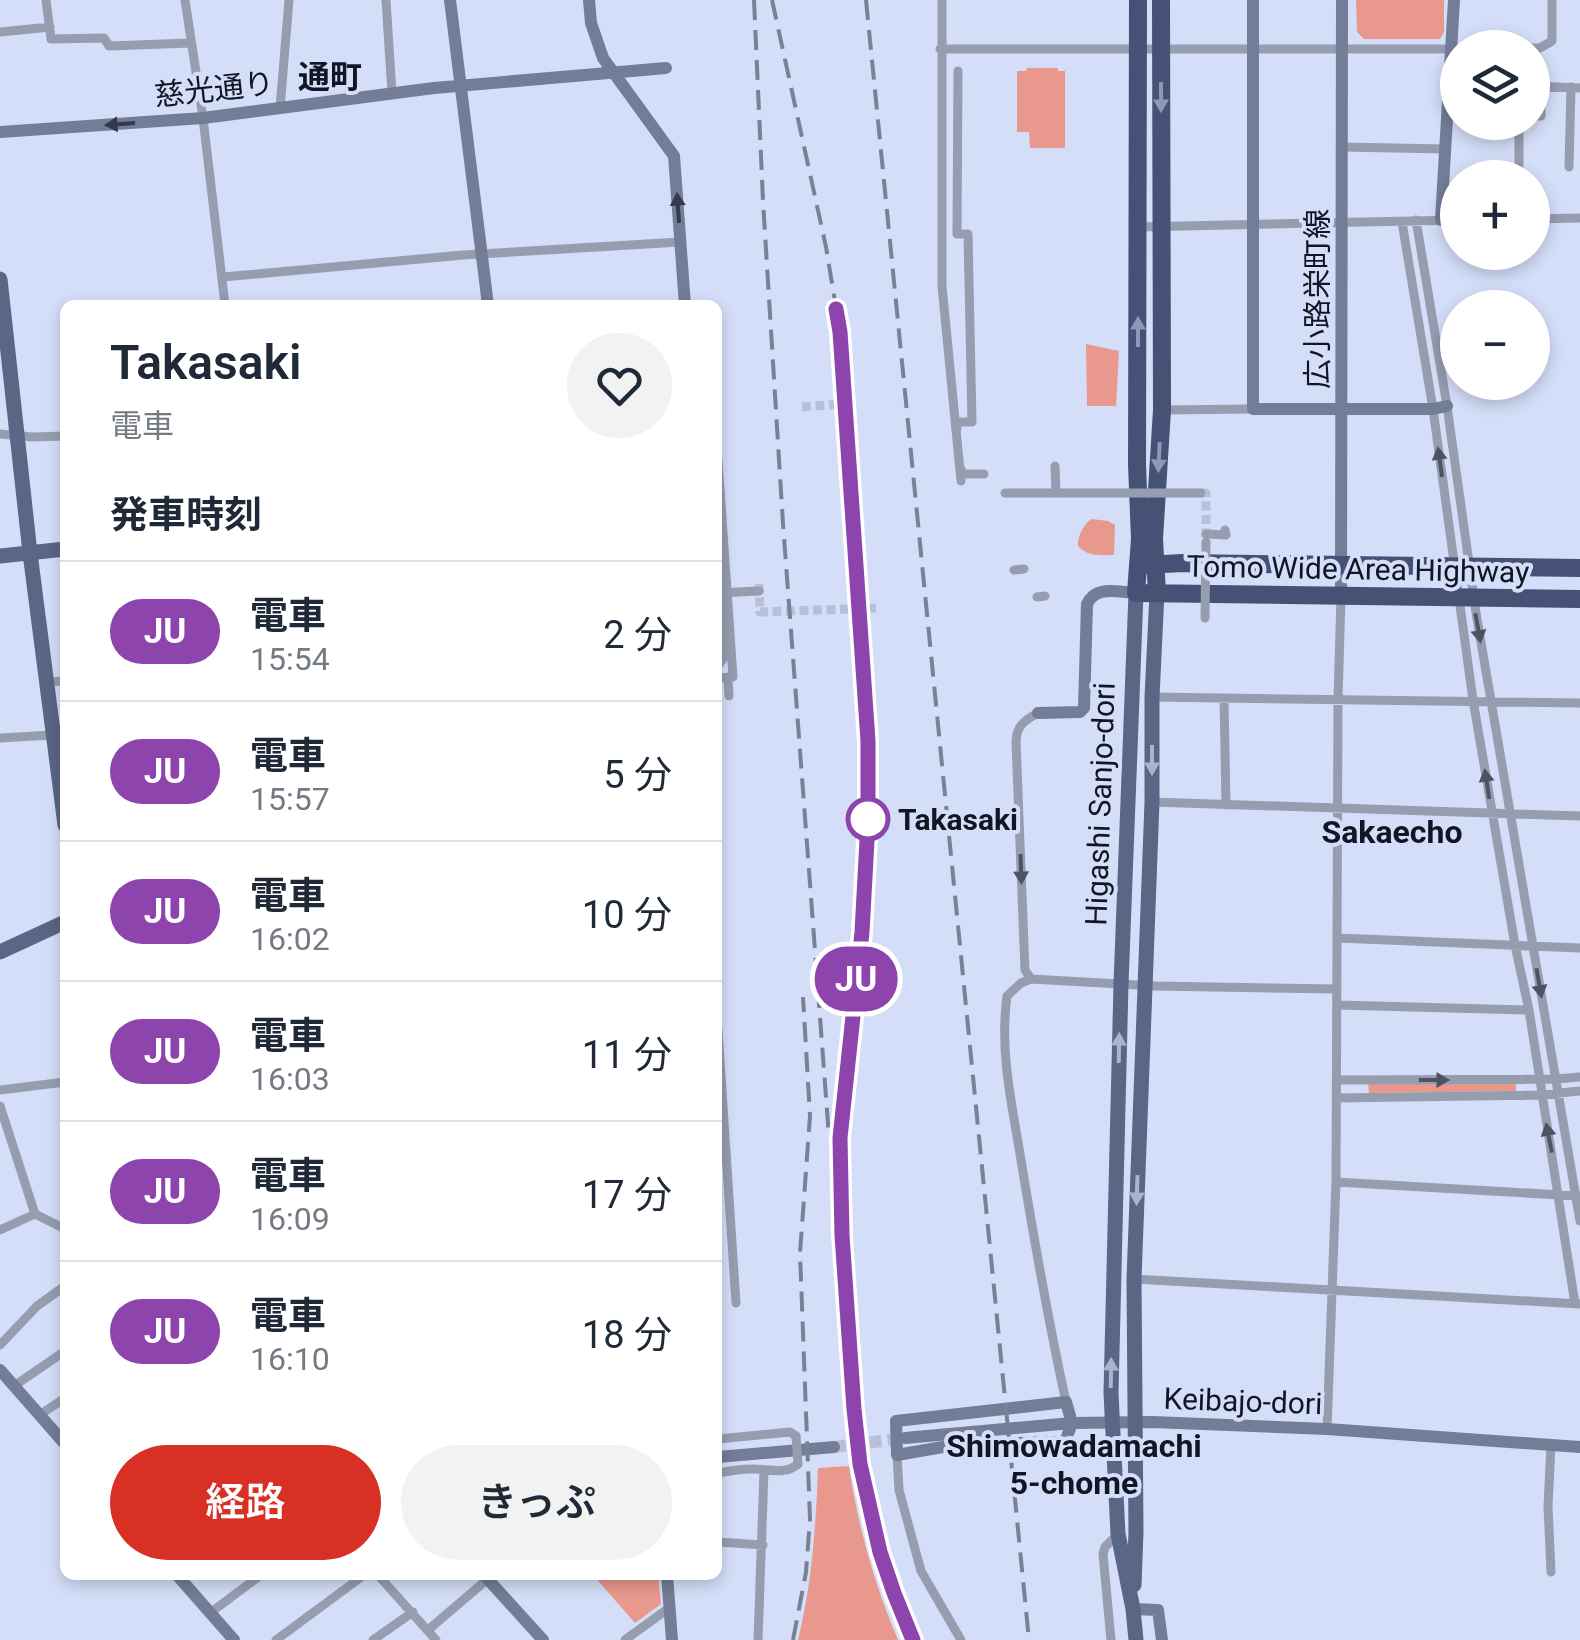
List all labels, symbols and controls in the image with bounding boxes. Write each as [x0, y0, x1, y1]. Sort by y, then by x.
map controls [1440, 30, 1550, 400]
button: layers [1440, 30, 1550, 140]
district label: 通町 [298, 58, 362, 96]
street label: 慈光通り [152, 65, 276, 113]
one-way arrow [1153, 82, 1169, 114]
one-way arrow [104, 116, 136, 132]
button: + [1440, 160, 1550, 270]
one-way arrow [670, 191, 686, 223]
street label: 広小路栄町線 [1300, 209, 1335, 389]
button: − [1440, 290, 1550, 400]
one-way arrow [1130, 316, 1146, 348]
button: heart [567, 333, 672, 438]
text: Takasaki [110, 334, 301, 391]
text: 電車 [110, 407, 174, 445]
one-way arrow [1151, 442, 1167, 474]
one-way arrow [1432, 446, 1448, 477]
text: 発車時刻 [110, 493, 262, 537]
street label: Tomo Wide Area Highway [1186, 549, 1530, 589]
text: 電車 [250, 594, 326, 638]
text: JU [144, 611, 186, 652]
text: 2 分 [603, 613, 672, 657]
one-way arrow [1471, 613, 1486, 644]
text: 15:54 [250, 640, 330, 678]
street label: Higashi Sanjo-dori [1078, 682, 1122, 926]
text: 電車 [250, 734, 326, 778]
one-way arrow [1144, 745, 1160, 777]
text: JU [144, 751, 186, 792]
text: 5 分 [603, 753, 672, 797]
one-way arrow [1479, 767, 1494, 799]
text: 15:57 [250, 780, 330, 818]
marker: Takasaki [847, 798, 889, 840]
place label: Takasaki [898, 802, 1018, 837]
district label: Sakaecho [1322, 813, 1462, 851]
one-way arrow [1013, 854, 1029, 886]
text: 電車 [250, 874, 326, 918]
text: JU [144, 891, 186, 932]
text: 10 分 [582, 893, 672, 937]
text: 16:02 [250, 920, 330, 958]
line badge: JU [811, 946, 901, 1012]
text: JU [835, 959, 877, 1000]
one-way arrow [1532, 968, 1547, 999]
text: 電車 [250, 1014, 326, 1058]
text: JU [144, 1031, 186, 1072]
one-way arrow [1112, 1032, 1128, 1064]
text: 11 分 [582, 1033, 672, 1077]
text: 16:03 [250, 1060, 330, 1098]
one-way arrow [1419, 1072, 1451, 1088]
one-way arrow [1540, 1122, 1556, 1153]
text: 電車 [250, 1154, 326, 1198]
text: JU [144, 1171, 186, 1212]
text: 17 分 [582, 1173, 672, 1217]
one-way arrow [1129, 1175, 1145, 1207]
text: 16:09 [250, 1200, 330, 1238]
text: 電車 [250, 1294, 326, 1338]
text: JU [144, 1311, 186, 1352]
text: 18 分 [582, 1313, 672, 1357]
text: 16:10 [250, 1340, 330, 1378]
one-way arrow [1104, 1356, 1120, 1388]
street label: Keibajo-dori [1163, 1381, 1323, 1421]
district label: Shimowadamachi 5-chome [946, 1427, 1202, 1502]
button: 経路 [110, 1445, 381, 1560]
button: きっぷ [401, 1445, 672, 1560]

